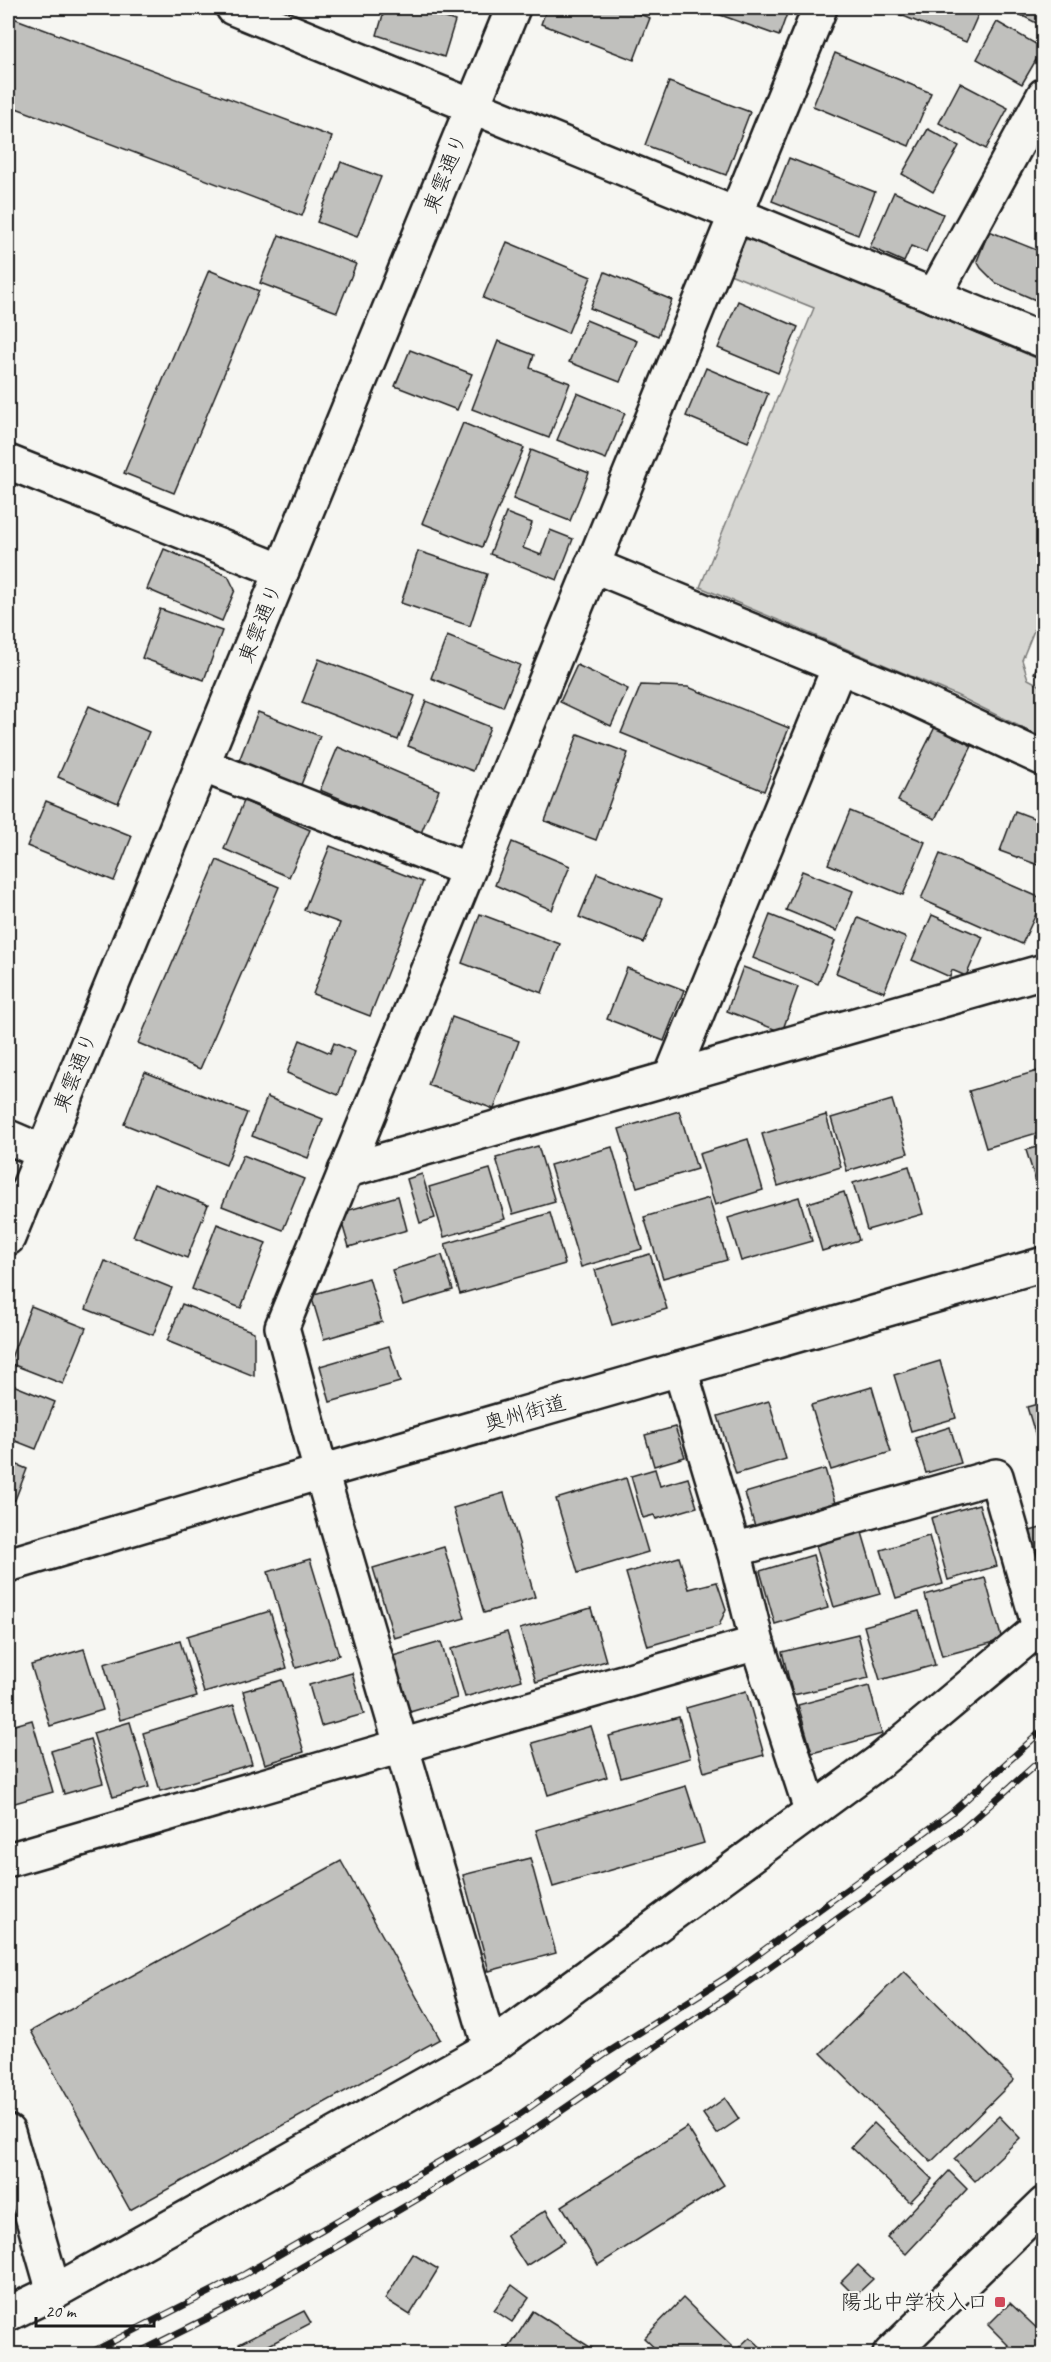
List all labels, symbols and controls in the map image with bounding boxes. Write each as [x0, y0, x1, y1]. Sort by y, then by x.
street label: 東雲通り [417, 129, 473, 217]
street label: 東雲通り [232, 579, 288, 667]
street label: 東雲通り [47, 1028, 103, 1116]
street label: 奥州街道 [481, 1389, 569, 1437]
place label: 陽北中学校入口 [841, 2289, 988, 2315]
scale bar [36, 2290, 154, 2328]
marker: 陽北中学校入口 [993, 2295, 1007, 2309]
text: 20 m [45, 2300, 78, 2322]

